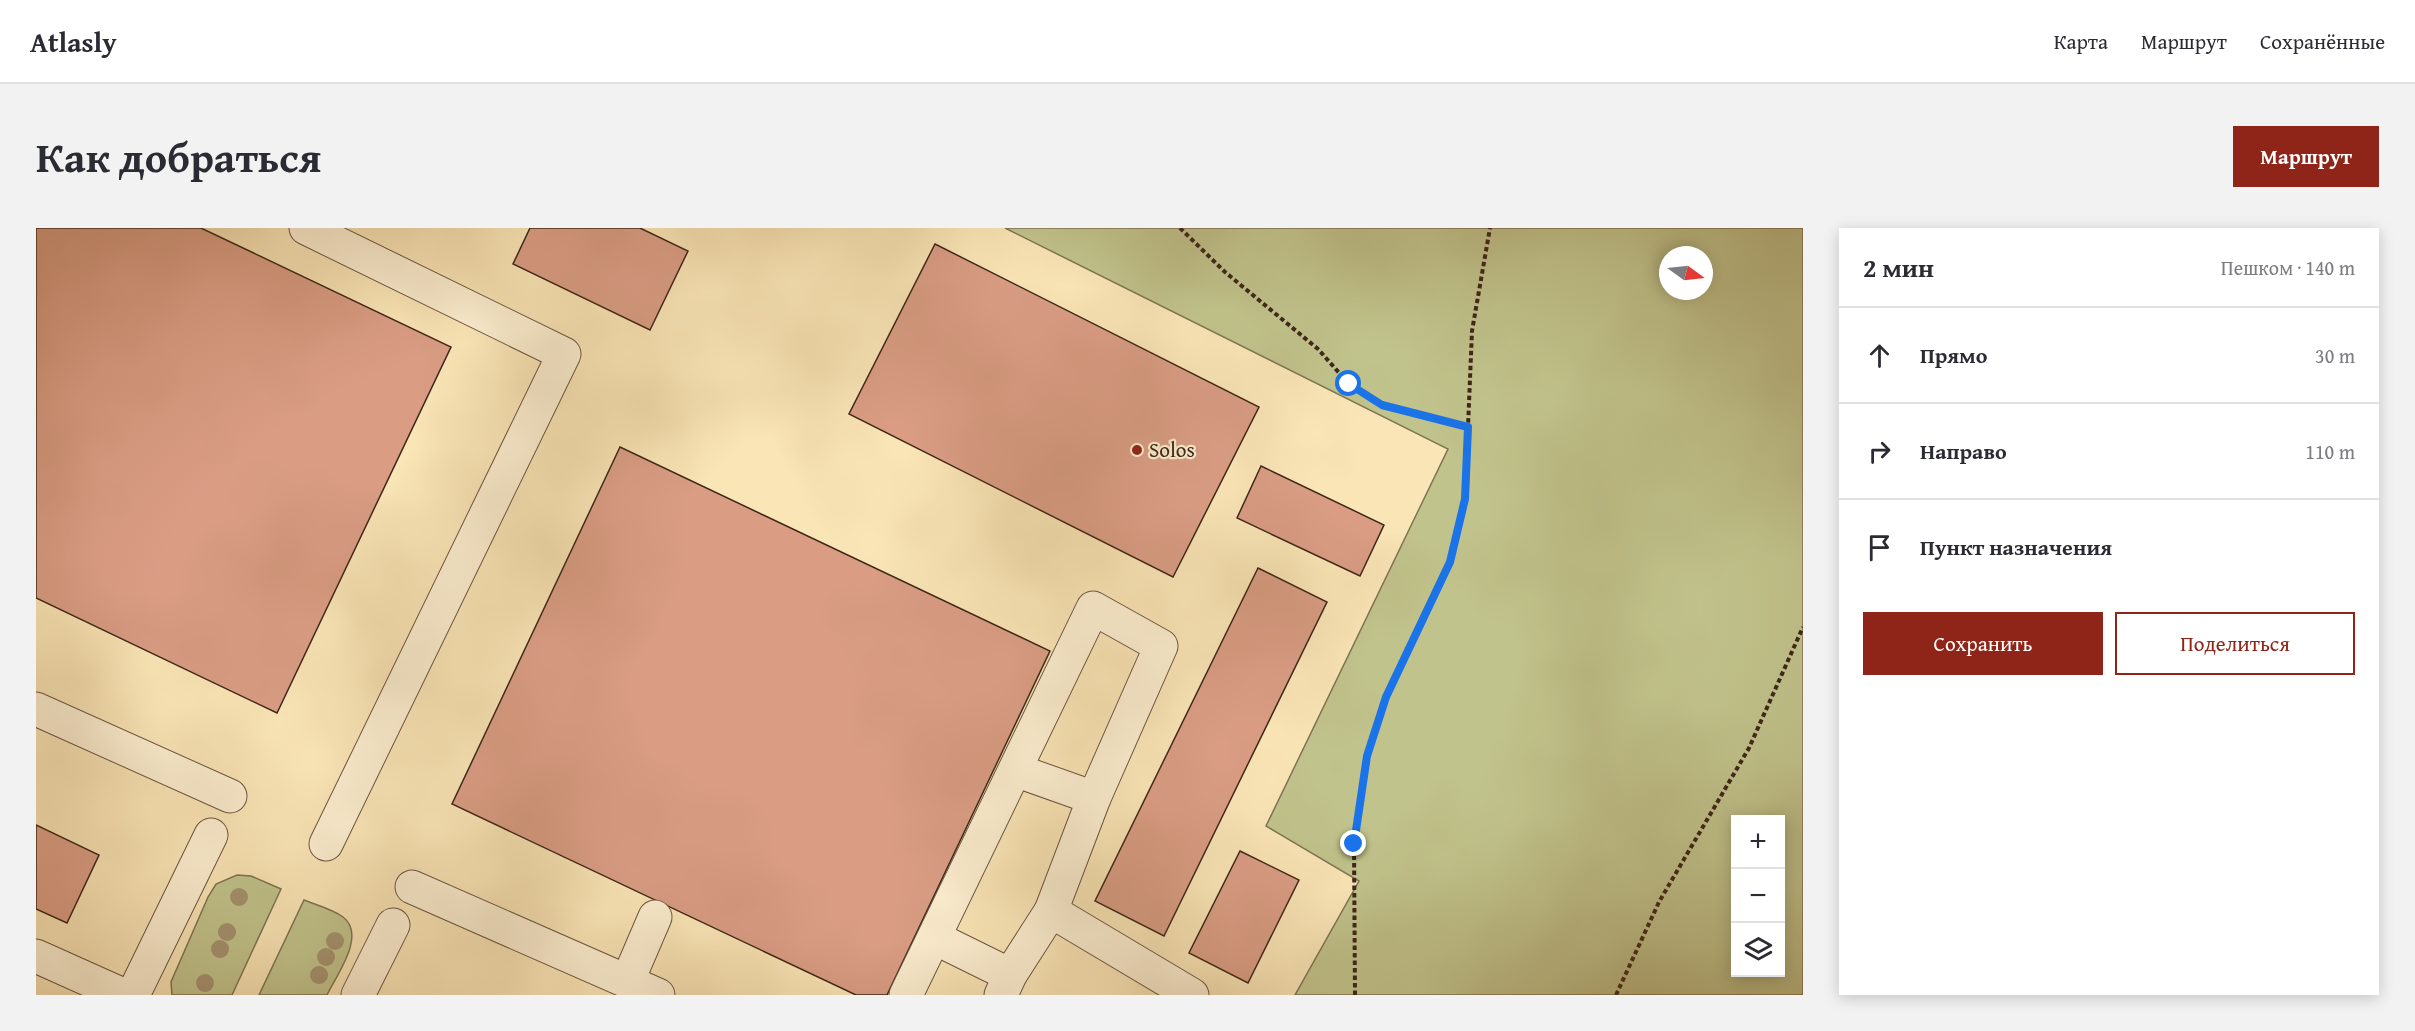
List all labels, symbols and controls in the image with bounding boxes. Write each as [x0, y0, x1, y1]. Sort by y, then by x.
text: Atlasly [30, 21, 117, 62]
text: Карта [2054, 26, 2108, 57]
text: Маршрут [2141, 26, 2227, 57]
text: Сохранённые [2260, 26, 2385, 57]
text: Как добраться [36, 126, 321, 187]
button: Маршрут [2233, 126, 2379, 187]
north arrow [1659, 246, 1713, 300]
text: 2 мин [1863, 248, 1934, 287]
text: Пешком · 140 m [2221, 253, 2355, 282]
icon: ahead [1863, 339, 1896, 372]
text: Прямо [1920, 339, 1987, 371]
text: 30 m [2315, 341, 2355, 370]
route start [1335, 370, 1361, 396]
place label: Solos [1149, 434, 1195, 465]
icon: right [1863, 435, 1896, 468]
text: Направо [1920, 435, 2007, 467]
text: 110 m [2305, 437, 2355, 466]
marker: Solos [1130, 443, 1144, 457]
icon: arrive [1863, 531, 1896, 564]
text: Пункт назначения [1920, 531, 2112, 563]
button: Сохранить [1863, 612, 2103, 675]
button: Поделиться [2115, 612, 2355, 675]
map controls [1731, 815, 1785, 977]
button: + [1731, 815, 1785, 869]
route end [1340, 830, 1366, 856]
button: − [1731, 869, 1785, 923]
button: layers [1731, 923, 1785, 977]

